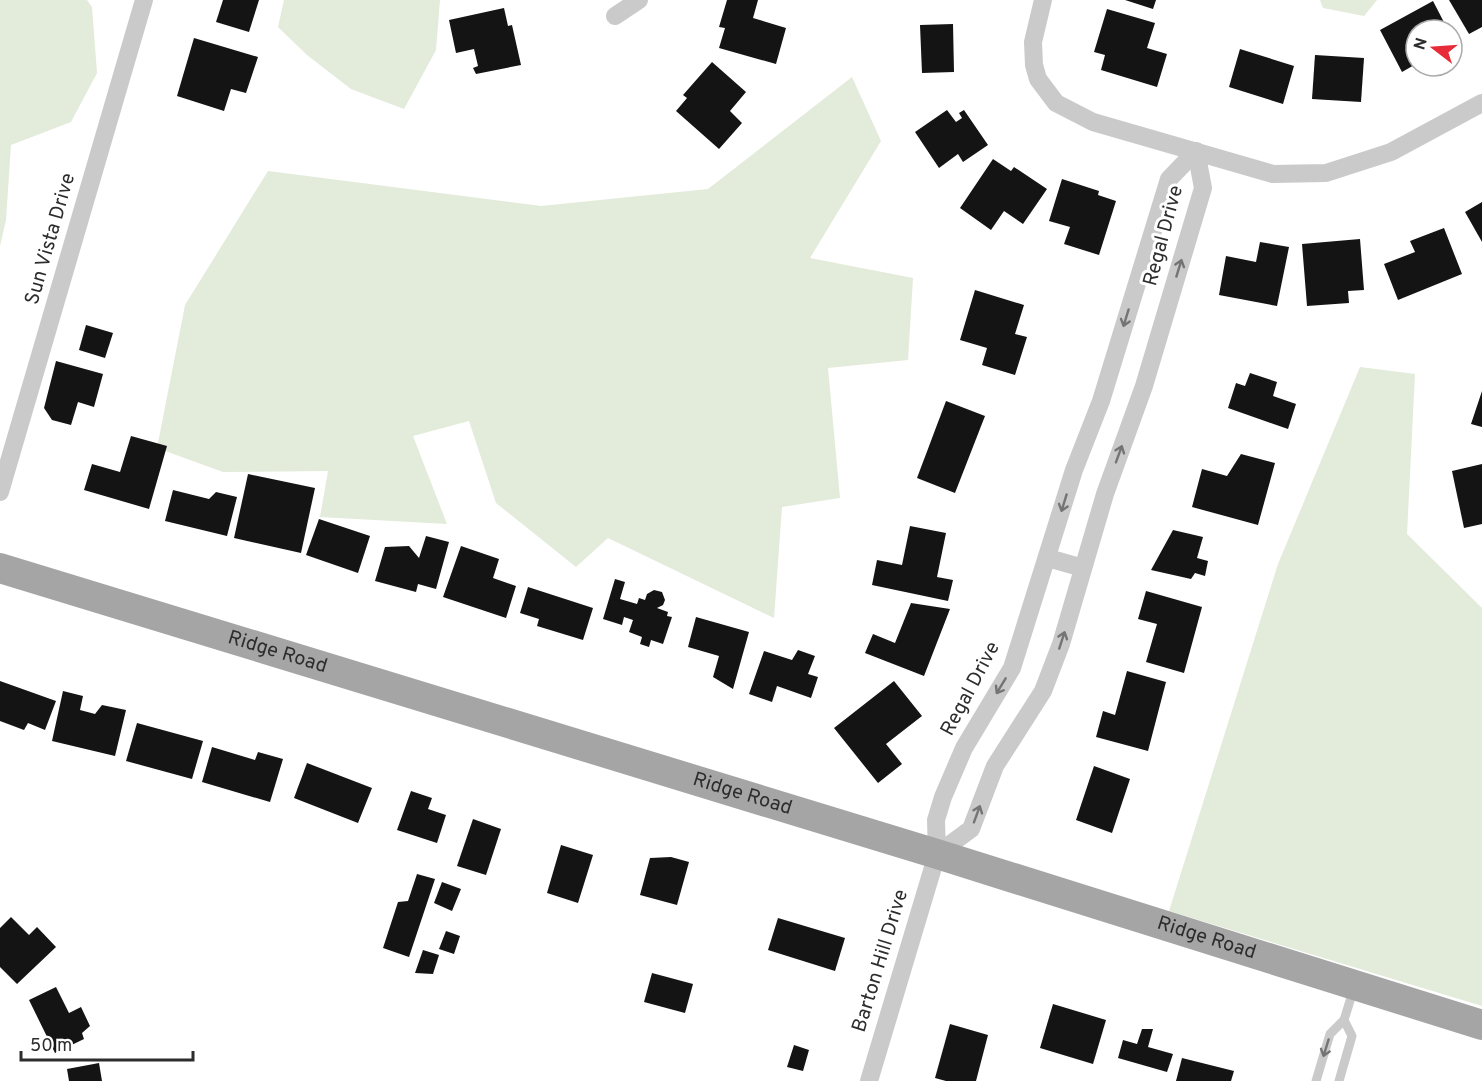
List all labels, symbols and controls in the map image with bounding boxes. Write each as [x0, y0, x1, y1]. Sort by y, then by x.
north arrow [1404, 18, 1464, 78]
text: N [1410, 36, 1433, 53]
street label: Sun Vista Drive [20, 170, 82, 308]
street label: Regal Drive [1138, 183, 1190, 289]
one-way arrow [1174, 259, 1185, 278]
one-way arrow [1120, 308, 1131, 327]
one-way arrow [1115, 445, 1126, 463]
one-way arrow [1058, 493, 1069, 512]
street label: Ridge Road [224, 625, 330, 680]
one-way arrow [1057, 631, 1068, 650]
street label: Regal Drive [935, 637, 1007, 741]
one-way arrow [995, 677, 1007, 694]
street label: Ridge Road [689, 767, 795, 822]
one-way arrow [972, 805, 983, 824]
street label: Barton Hill Drive [847, 886, 915, 1036]
street label: Ridge Road [1154, 911, 1259, 966]
scale bar [21, 1024, 194, 1062]
text: 50 m [30, 1035, 72, 1058]
one-way arrow [1320, 1038, 1331, 1057]

